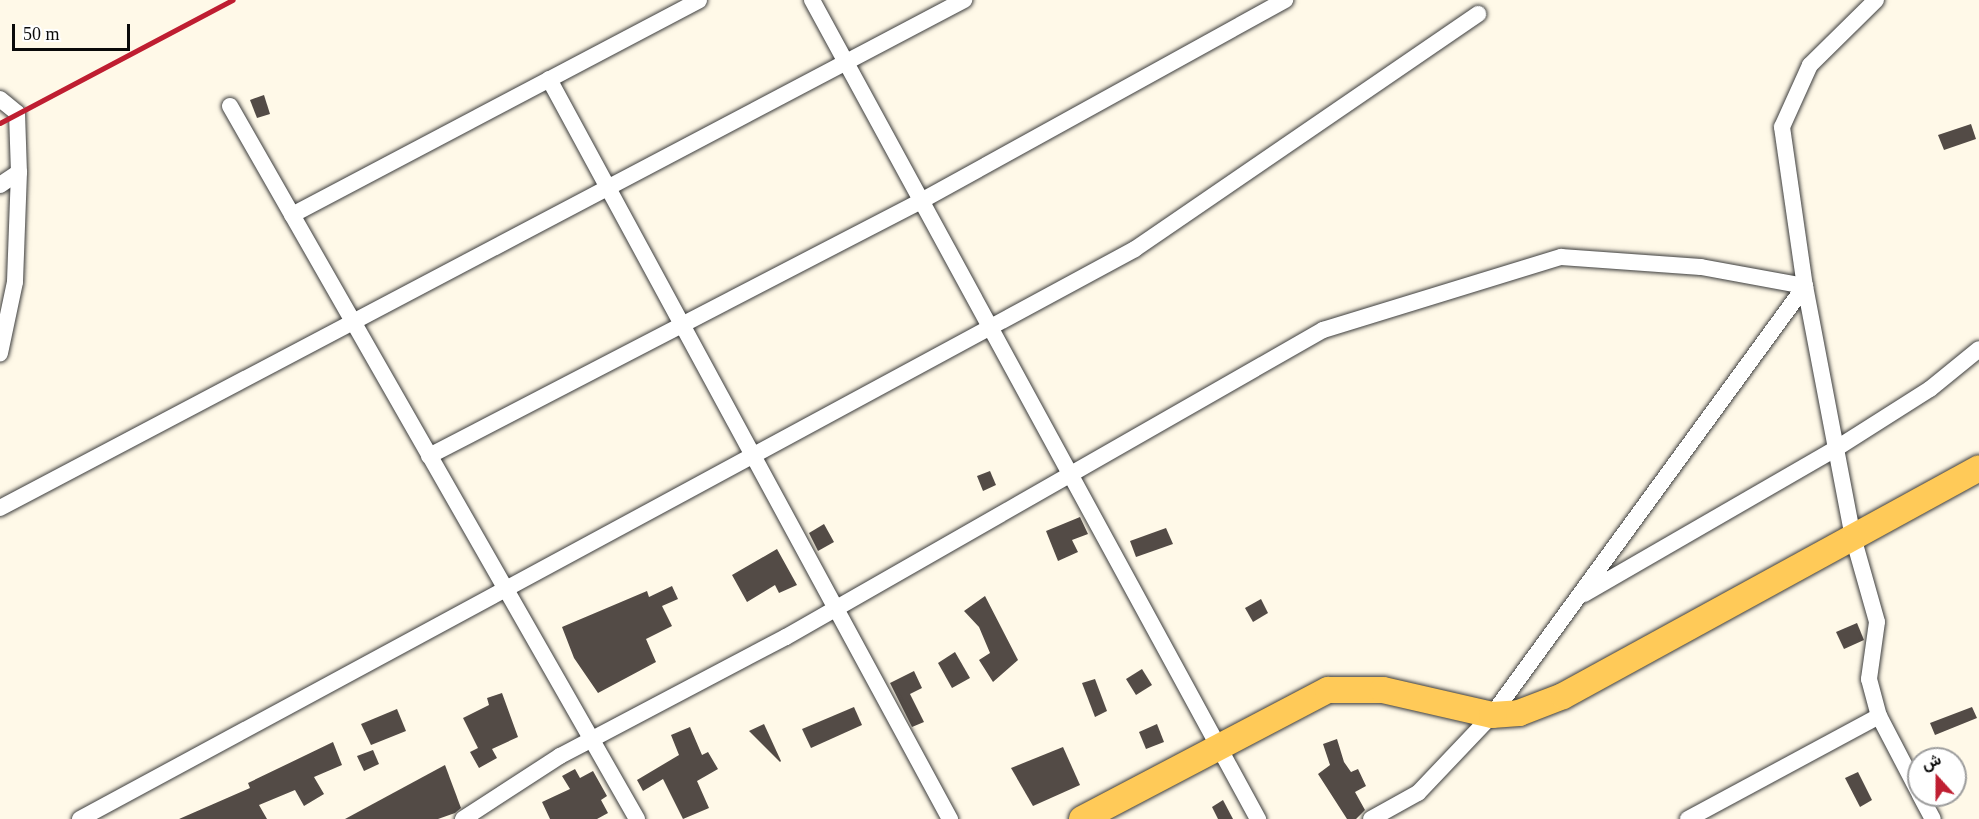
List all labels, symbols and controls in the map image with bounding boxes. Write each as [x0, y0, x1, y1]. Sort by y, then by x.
scale bar [15, 12, 134, 50]
text: 50 m [23, 24, 60, 44]
north arrow [1907, 747, 1967, 807]
text: ش [1919, 750, 1943, 773]

